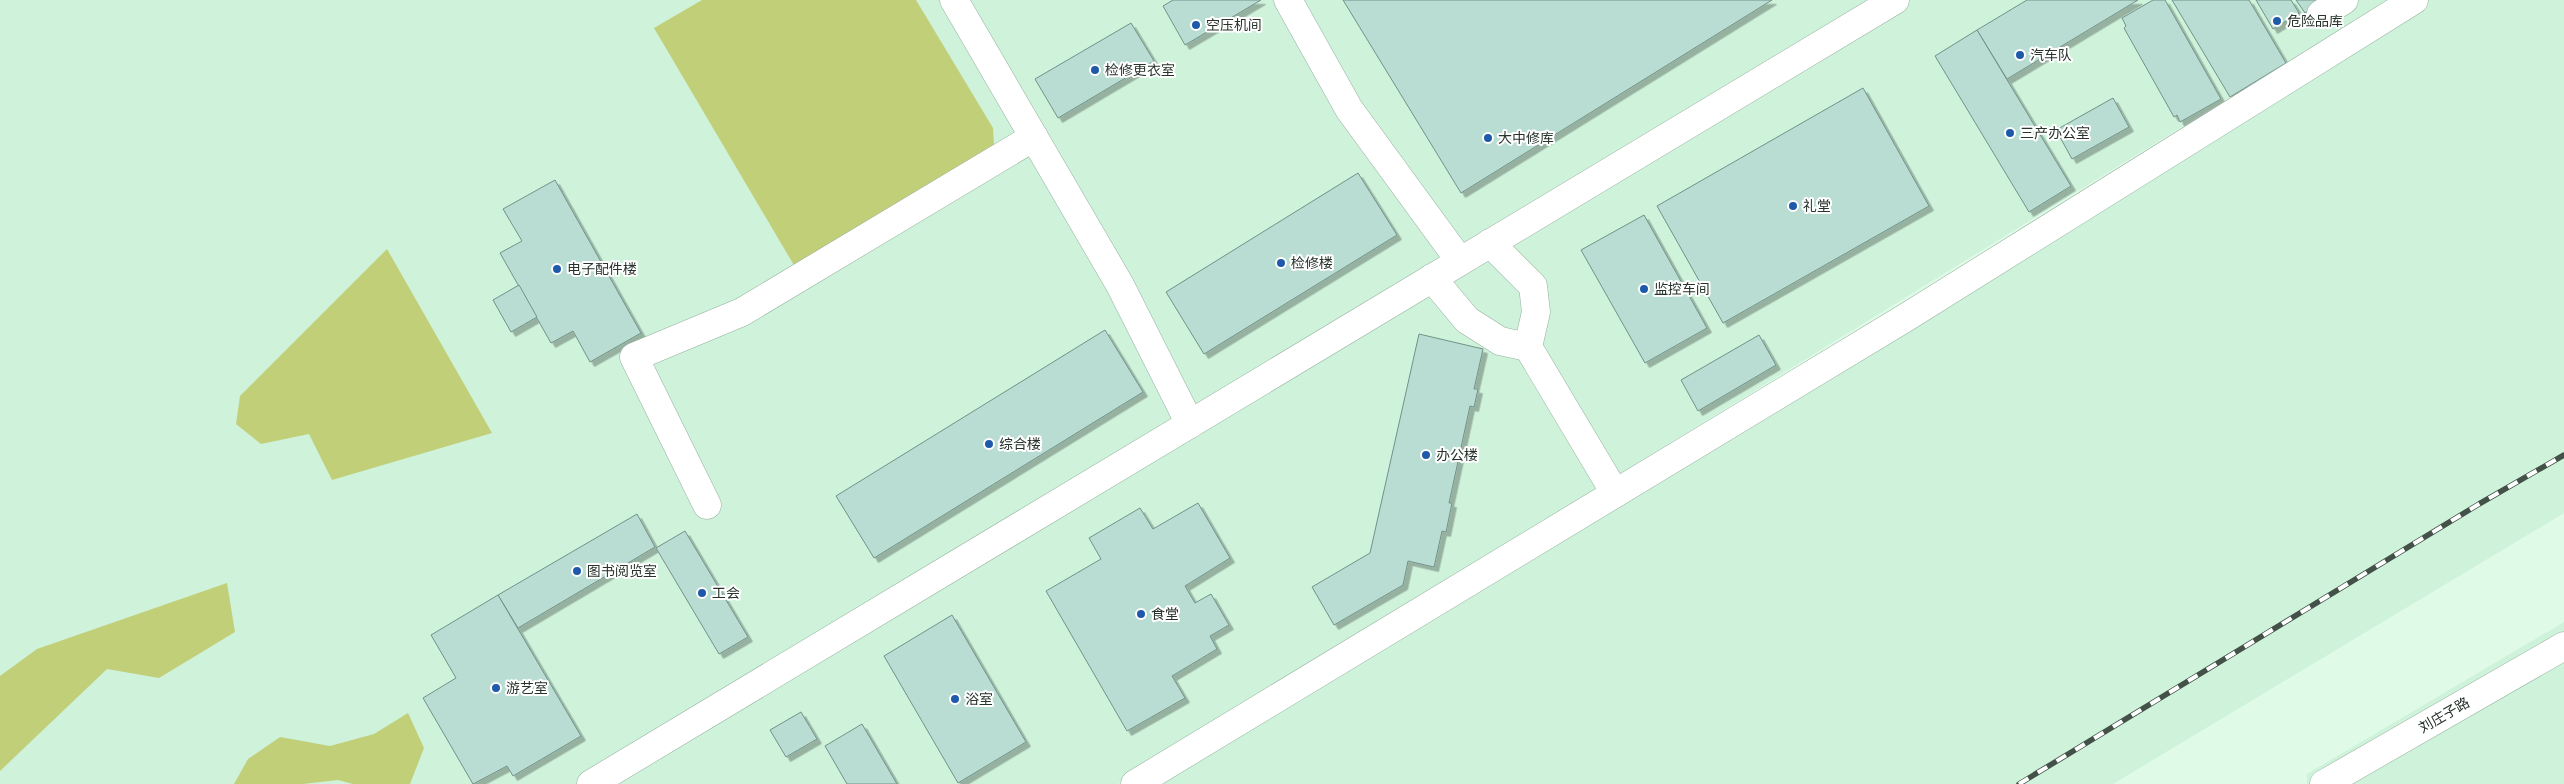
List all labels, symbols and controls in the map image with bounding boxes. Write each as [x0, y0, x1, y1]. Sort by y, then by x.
place label: 危险品库 [2287, 13, 2343, 29]
marker: 危险品库 [2271, 15, 2283, 27]
place label: 空压机间 [1206, 17, 1262, 33]
marker: 空压机间 [1190, 19, 1202, 31]
place label: 汽车队 [2030, 47, 2072, 63]
marker: 汽车队 [2014, 49, 2026, 61]
place label: 检修更衣室 [1105, 62, 1175, 78]
marker: 检修更衣室 [1089, 64, 1101, 76]
place label: 三产办公室 [2020, 125, 2090, 141]
marker: 三产办公室 [2004, 127, 2016, 139]
place label: 大中修库 [1498, 130, 1554, 146]
marker: 大中修库 [1482, 132, 1494, 144]
place label: 礼堂 [1803, 198, 1831, 214]
marker: 礼堂 [1787, 200, 1799, 212]
place label: 检修楼 [1291, 255, 1333, 271]
marker: 检修楼 [1275, 257, 1287, 269]
place label: 电子配件楼 [567, 261, 637, 277]
marker: 电子配件楼 [551, 263, 563, 275]
place label: 监控车间 [1654, 281, 1710, 297]
marker: 监控车间 [1638, 283, 1650, 295]
place label: 综合楼 [999, 436, 1041, 452]
marker: 综合楼 [983, 438, 995, 450]
place label: 办公楼 [1436, 447, 1478, 463]
marker: 办公楼 [1420, 449, 1432, 461]
place label: 图书阅览室 [587, 563, 657, 579]
marker: 图书阅览室 [571, 565, 583, 577]
place label: 工会 [712, 585, 740, 601]
marker: 工会 [696, 587, 708, 599]
place label: 食堂 [1151, 606, 1179, 622]
marker: 食堂 [1135, 608, 1147, 620]
place label: 游艺室 [506, 680, 548, 696]
marker: 游艺室 [490, 682, 502, 694]
place label: 浴室 [965, 691, 993, 707]
marker: 浴室 [949, 693, 961, 705]
street label: 刘庄子路 [2416, 694, 2472, 736]

